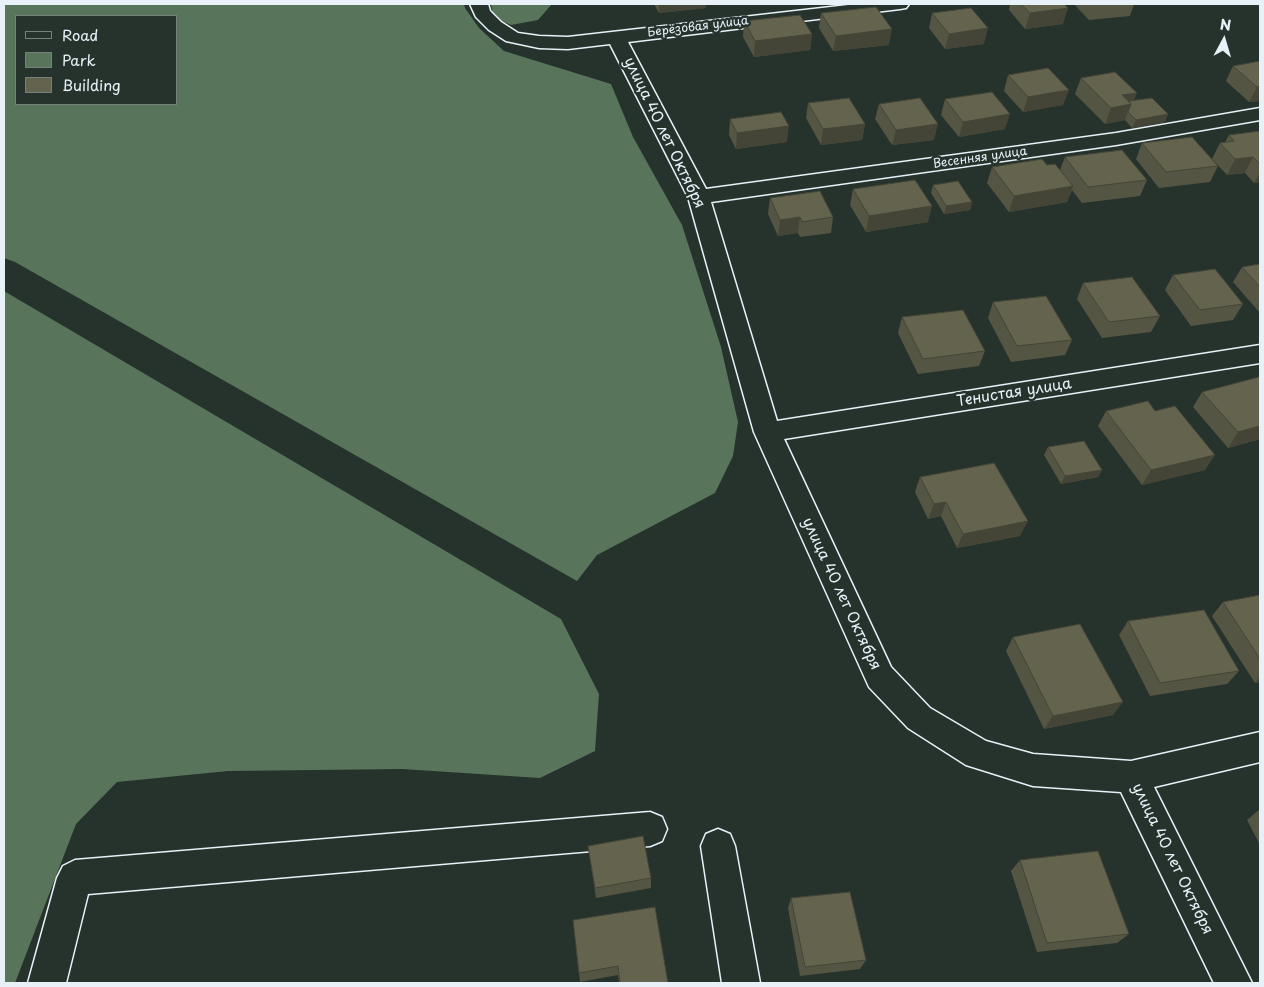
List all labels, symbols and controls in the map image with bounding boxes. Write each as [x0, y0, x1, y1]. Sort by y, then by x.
street label: Берёзовая улица [647, 14, 749, 40]
text: N [1219, 14, 1232, 36]
legend [15, 15, 178, 105]
north arrow [1199, 15, 1249, 65]
text: Road [62, 23, 98, 46]
text: Park [62, 48, 96, 71]
street label: улица 40 лет Октября [620, 54, 708, 212]
text: Building [62, 73, 121, 96]
street label: Весенняя улица [932, 144, 1028, 172]
street label: Тенистая улица [955, 375, 1073, 411]
street label: улица 40 лет Октября [798, 515, 884, 673]
street label: улица 40 лет Октября [1128, 780, 1216, 938]

